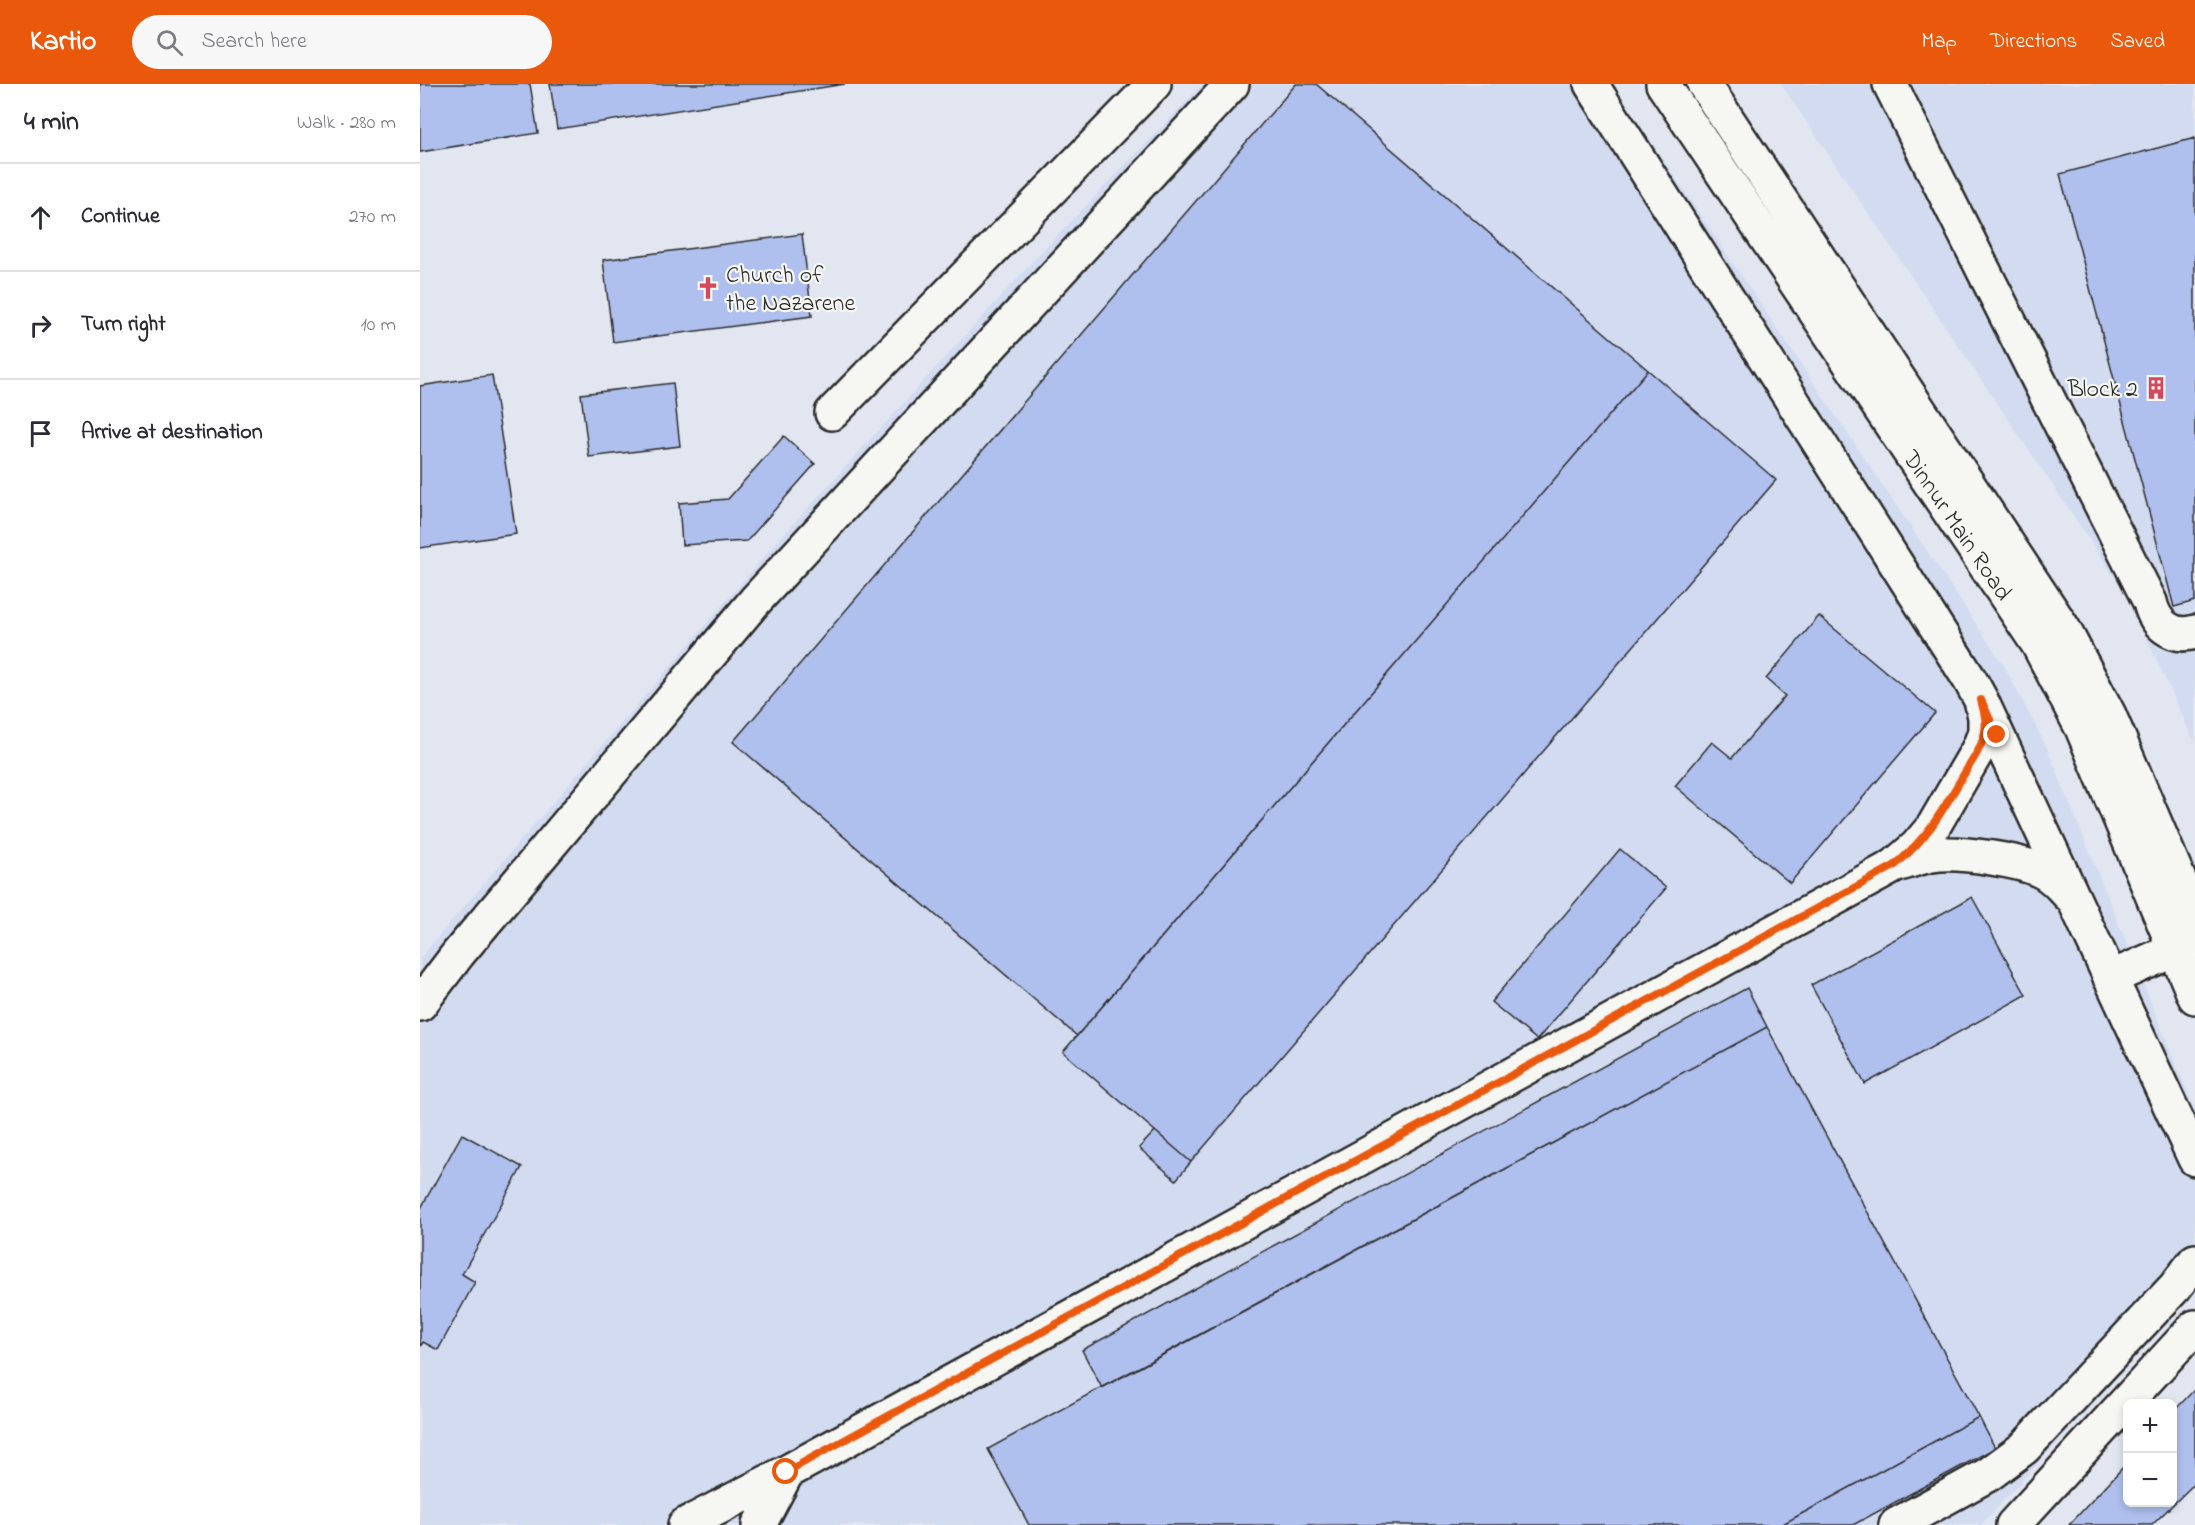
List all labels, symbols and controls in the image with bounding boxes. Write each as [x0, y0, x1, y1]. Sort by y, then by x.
search box [132, 15, 552, 69]
text: Kartio [30, 22, 96, 63]
icon: search [153, 26, 186, 59]
text: Search here [201, 26, 307, 58]
text: Map [1921, 27, 1957, 57]
text: Directions [1990, 27, 2077, 57]
text: Saved [2110, 27, 2165, 57]
text: 4 min [24, 104, 79, 142]
text: Walk · 280 m [297, 109, 396, 138]
icon: ahead [24, 201, 57, 234]
text: Continue [81, 201, 160, 233]
text: 270 m [349, 203, 396, 232]
place label: Church of the Nazarene [726, 259, 855, 322]
church icon: Church of the Nazarene [695, 275, 721, 301]
icon: right [24, 309, 57, 342]
text: Turn right [81, 309, 166, 341]
text: 10 m [360, 311, 396, 340]
place label: Block 2 [2067, 373, 2138, 408]
building icon: Block 2 [2143, 375, 2169, 401]
icon: arrive [24, 417, 57, 450]
text: Arrive at destination [81, 417, 263, 449]
street label: Dinnur Main Road [1892, 443, 2020, 609]
route end [1983, 721, 2009, 747]
map controls [2123, 1399, 2177, 1507]
button: + [2123, 1399, 2177, 1453]
button: − [2123, 1453, 2177, 1507]
route start [772, 1458, 798, 1484]

